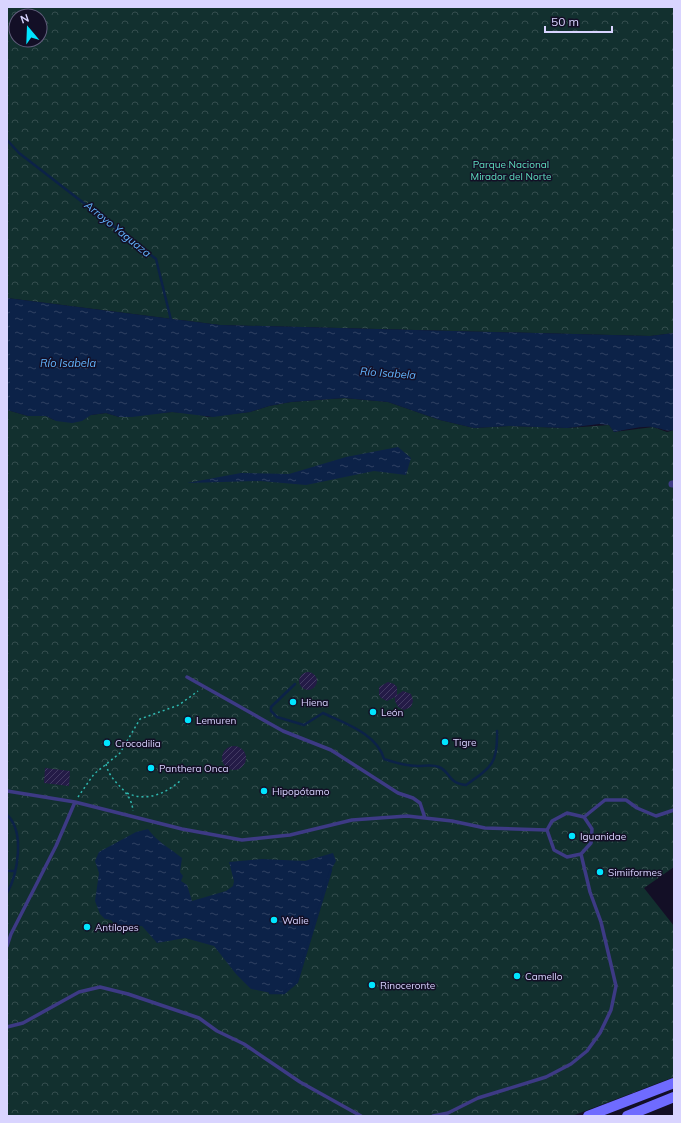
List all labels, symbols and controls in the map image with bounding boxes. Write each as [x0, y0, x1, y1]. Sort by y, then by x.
north arrow [8, 8, 48, 48]
scale bar [545, 8, 612, 34]
text: N [19, 11, 31, 27]
text: 50 m [551, 14, 579, 29]
park label: Parque Nacional Mirador del Norte [471, 158, 551, 183]
water label: Arroyo Yaguaza [81, 197, 154, 260]
water label: Río Isabela [40, 356, 96, 370]
water label: Río Isabela [360, 364, 417, 382]
place label: Hiena [301, 696, 328, 709]
marker: Hiena [288, 697, 298, 707]
place label: León [381, 706, 404, 719]
marker: León [368, 707, 378, 717]
place label: Lemuren [196, 714, 236, 727]
marker: Lemuren [183, 715, 193, 725]
place label: Tigre [453, 736, 476, 749]
place label: Crocodilia [115, 737, 161, 750]
marker: Tigre [440, 737, 450, 747]
marker: Crocodilia [102, 738, 112, 748]
place label: Panthera Onca [159, 762, 229, 775]
marker: Panthera Onca [146, 763, 156, 773]
place label: Hipopótamo [272, 785, 330, 798]
marker: Hipopótamo [259, 786, 269, 796]
place label: Iguanidae [580, 830, 626, 843]
marker: Iguanidae [567, 831, 577, 841]
place label: Simiiformes [608, 866, 662, 879]
marker: Simiiformes [595, 867, 605, 877]
place label: Walie [282, 914, 309, 927]
marker: Walie [269, 915, 279, 925]
place label: Antílopes [95, 921, 139, 934]
marker: Antílopes [82, 922, 92, 932]
place label: Camello [525, 970, 563, 983]
marker: Camello [512, 971, 522, 981]
place label: Rinoceronte [380, 979, 435, 992]
marker: Rinoceronte [367, 980, 377, 990]

